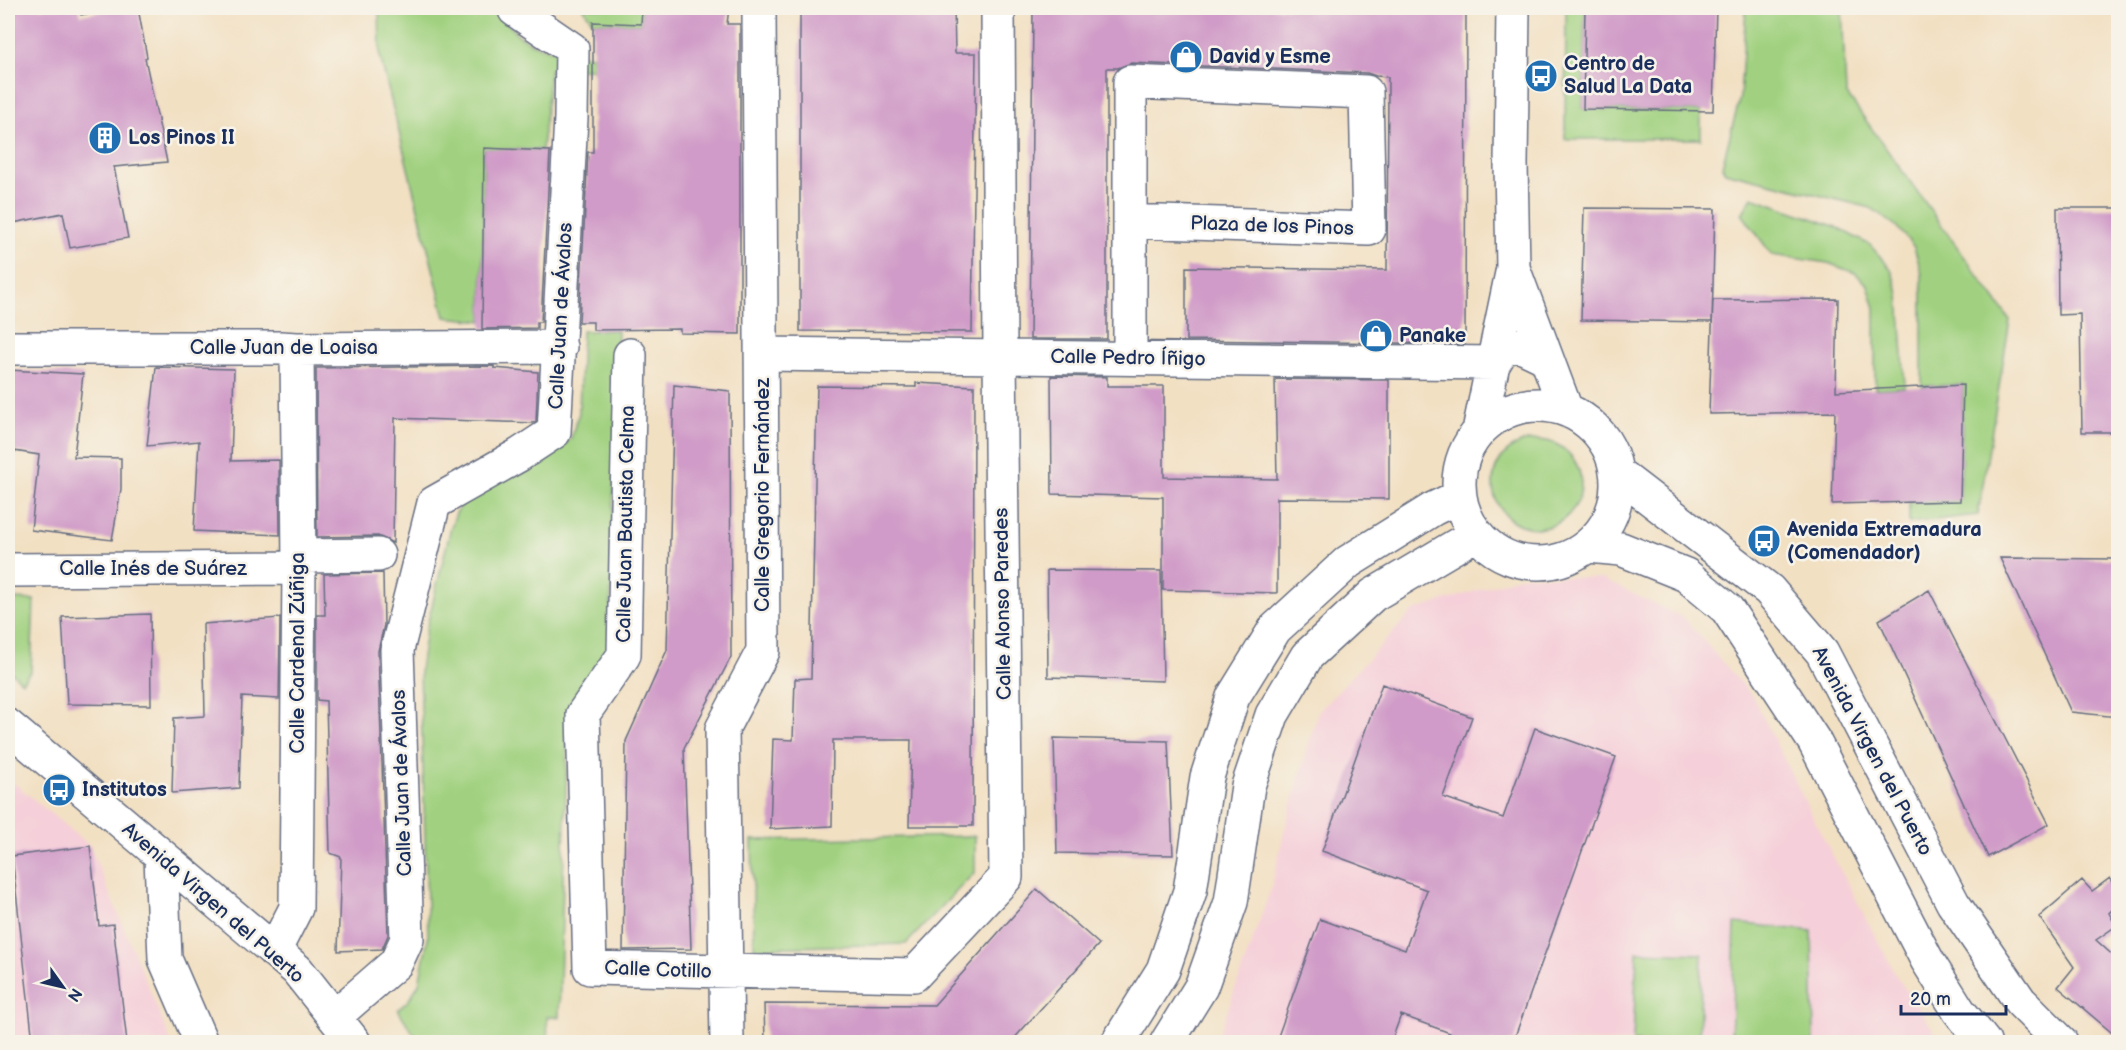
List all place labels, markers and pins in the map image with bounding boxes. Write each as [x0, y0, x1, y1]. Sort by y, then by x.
shop icon: David y Esme [1168, 39, 1204, 75]
place label: David y Esme [1209, 45, 1331, 69]
place label: Centro de Salud La Data [1564, 52, 1692, 99]
bus stop icon: Centro de Salud La Data [1523, 58, 1559, 94]
building icon: Los Pinos II [87, 120, 123, 156]
place label: Los Pinos II [128, 126, 235, 150]
shop icon: Panake [1358, 318, 1394, 354]
place label: Panake [1399, 324, 1466, 348]
place label: Avenida Extremadura (Comendador) [1786, 518, 1982, 565]
bus stop icon: Avenida Extremadura (Comendador) [1746, 523, 1782, 559]
bus stop icon: Institutos [41, 772, 77, 808]
place label: Institutos [82, 778, 167, 802]

